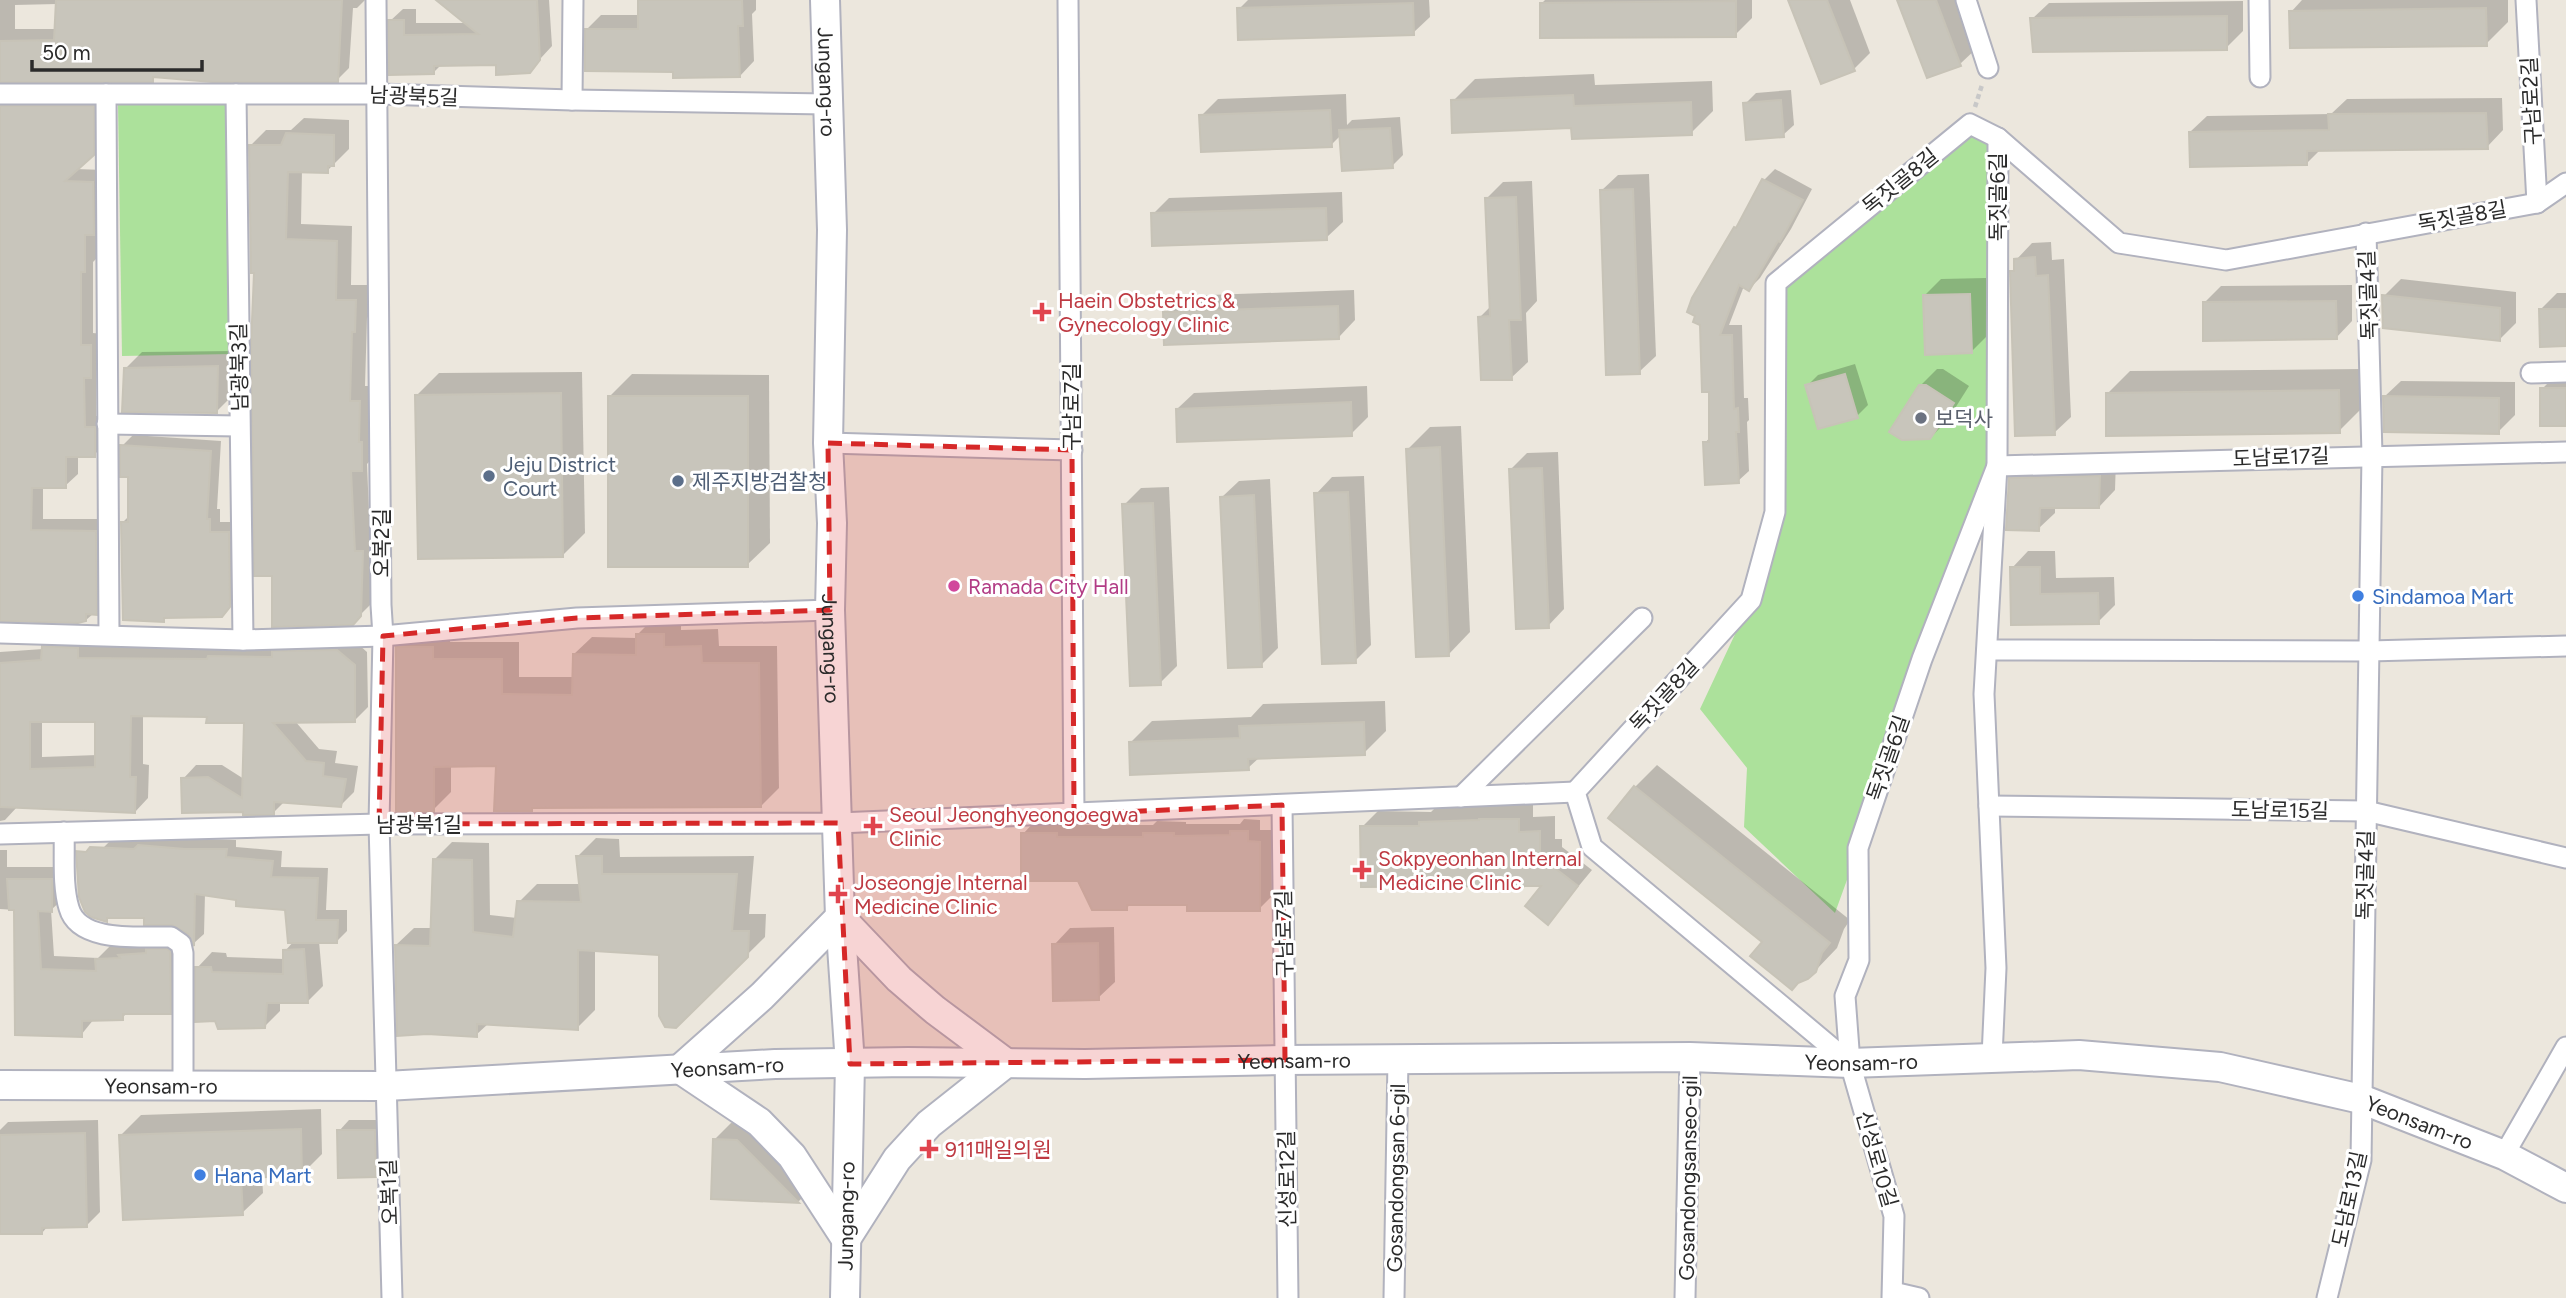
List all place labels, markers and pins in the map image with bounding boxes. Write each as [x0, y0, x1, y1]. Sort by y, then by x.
place label: Haein Obstetrics & Gynecology Clinic [1058, 288, 1236, 337]
marker: Haein Obstetrics & Gynecology Clinic [1032, 302, 1052, 322]
place label: 보덕사 [1935, 406, 1993, 431]
marker: 보덕사 [1913, 410, 1929, 426]
place label: Jeju District Court [503, 452, 616, 501]
marker: Jeju District Court [481, 468, 497, 484]
place label: 제주지방검찰청 [692, 469, 827, 494]
marker: 제주지방검찰청 [670, 473, 686, 489]
place label: Ramada City Hall [968, 574, 1129, 599]
marker: Ramada City Hall [946, 578, 962, 594]
place label: Sindamoa Mart [2372, 584, 2514, 609]
marker: Sindamoa Mart [2350, 588, 2366, 604]
place label: Seoul Jeonghyeongoegwa Clinic [889, 802, 1139, 851]
marker: Seoul Jeonghyeongoegwa Clinic [863, 816, 883, 836]
place label: Sokpyeonhan Internal Medicine Clinic [1378, 846, 1582, 895]
marker: Sokpyeonhan Internal Medicine Clinic [1352, 860, 1372, 880]
place label: Joseongje Internal Medicine Clinic [854, 870, 1028, 919]
marker: Joseongje Internal Medicine Clinic [828, 884, 848, 904]
place label: 911매일의원 [945, 1137, 1052, 1162]
marker: 911매일의원 [919, 1139, 939, 1159]
place label: Hana Mart [214, 1163, 312, 1188]
marker: Hana Mart [192, 1167, 208, 1183]

